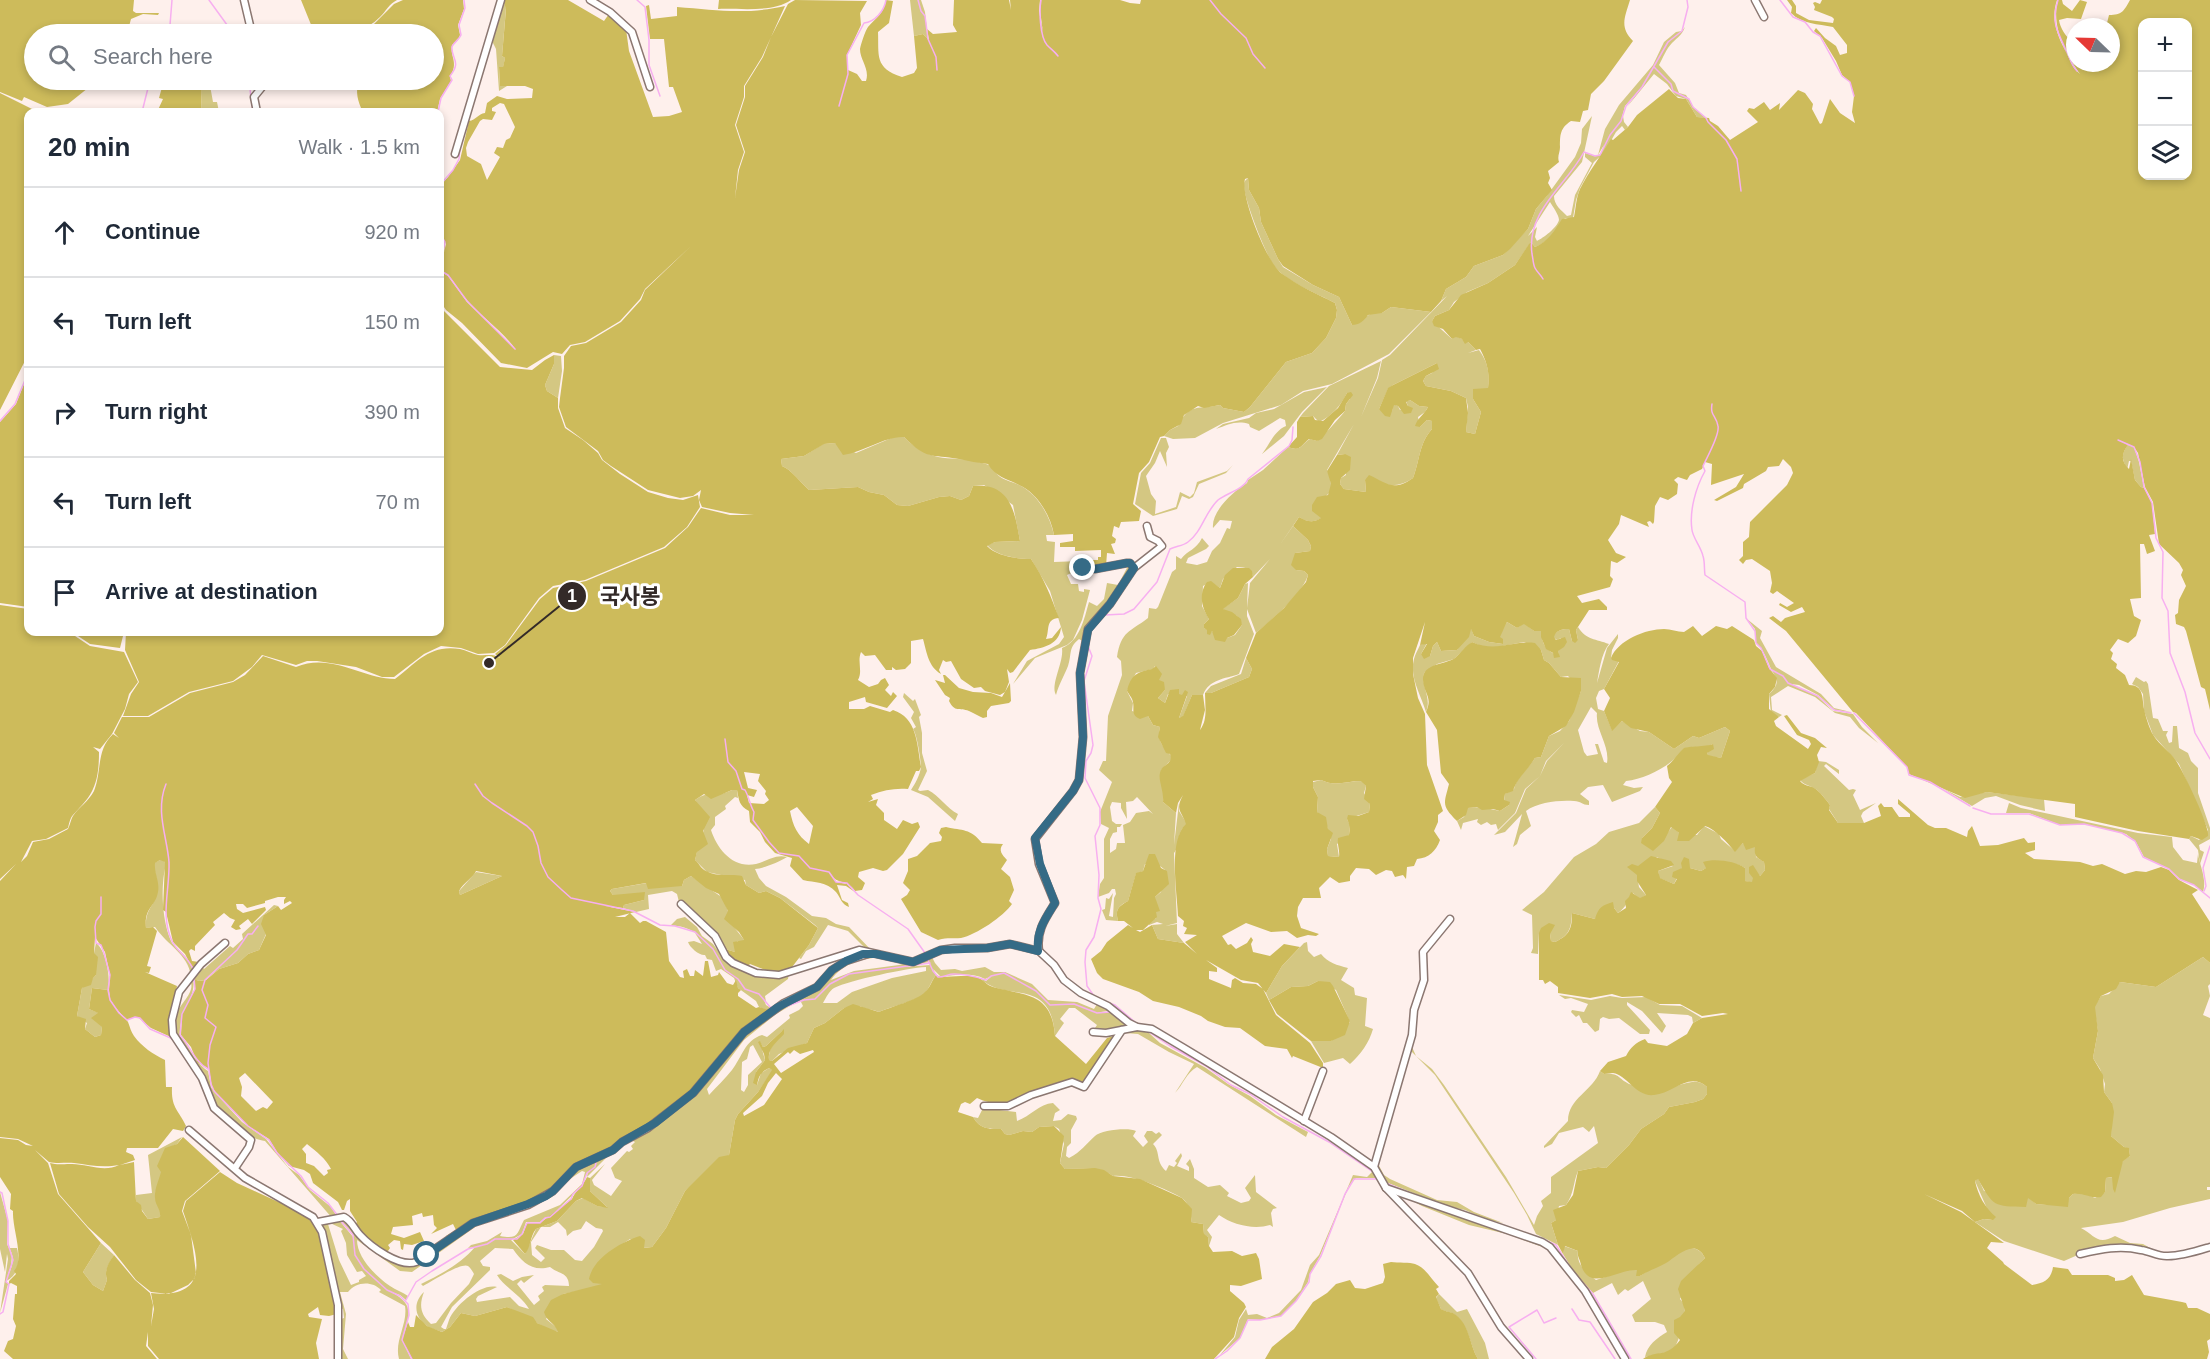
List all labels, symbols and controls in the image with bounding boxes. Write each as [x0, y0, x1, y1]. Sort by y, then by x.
north arrow [2066, 18, 2120, 72]
map controls [2138, 18, 2192, 180]
button: + [2138, 18, 2192, 72]
search box [24, 24, 444, 90]
icon: search [45, 41, 78, 74]
text: Search here [93, 44, 213, 69]
button: − [2138, 72, 2192, 126]
button: layers [2138, 126, 2192, 180]
text: 20 min [48, 132, 130, 162]
text: Walk · 1.5 km [299, 136, 420, 158]
icon: ahead [48, 216, 81, 249]
text: Continue [105, 219, 200, 244]
text: 920 m [364, 221, 420, 243]
icon: left [48, 306, 81, 339]
text: Turn left [105, 309, 191, 334]
text: 150 m [364, 311, 420, 333]
icon: right [48, 396, 81, 429]
text: Turn right [105, 399, 207, 424]
text: 390 m [364, 401, 420, 423]
icon: left [48, 486, 81, 519]
text: Turn left [105, 489, 191, 514]
text: 70 m [376, 491, 420, 513]
route end [1069, 554, 1095, 580]
icon: arrive [48, 576, 81, 609]
callout: 국사봉 [557, 576, 672, 616]
text: Arrive at destination [105, 579, 318, 604]
text: 국사봉 [600, 584, 660, 609]
text: 1 [567, 586, 577, 606]
route start [413, 1241, 439, 1267]

